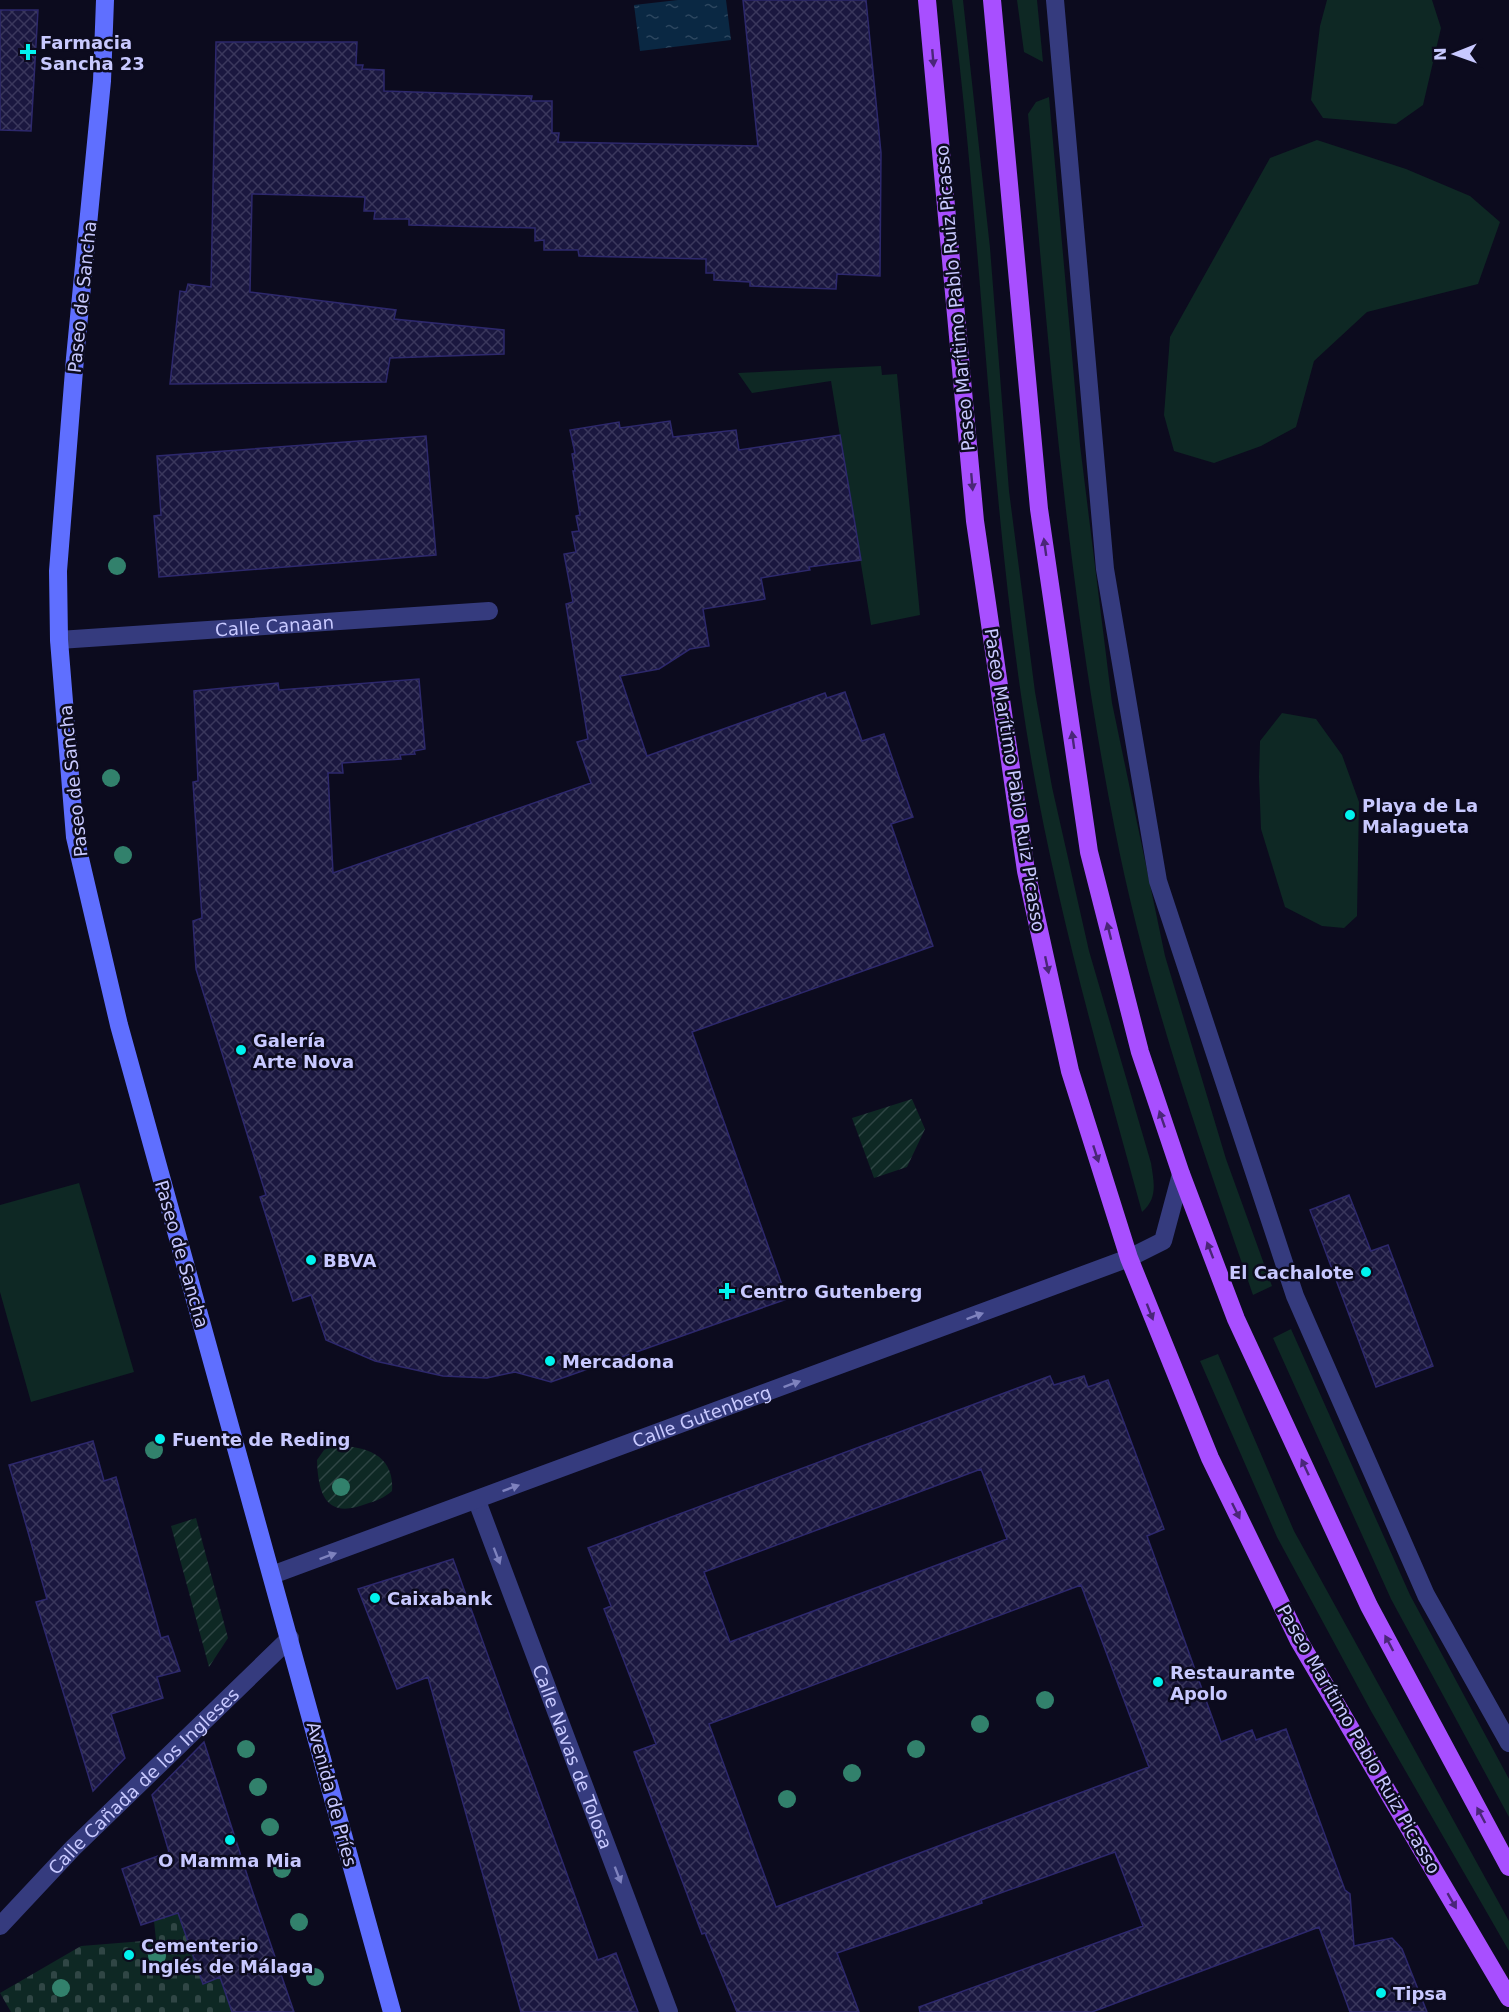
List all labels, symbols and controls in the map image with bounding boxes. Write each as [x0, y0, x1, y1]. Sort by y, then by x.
north arrow [1425, 24, 1485, 84]
place label: Farmacia Sancha 23 [40, 32, 145, 74]
marker: Farmacia Sancha 23 [21, 45, 35, 59]
text: N [1431, 47, 1450, 61]
one-way arrow [928, 49, 938, 68]
street label: Paseo Marítimo Pablo Ruiz Picasso [931, 144, 979, 452]
street label: Paseo de Sancha [64, 220, 100, 374]
one-way arrow [967, 473, 977, 492]
one-way arrow [1040, 537, 1049, 556]
street label: Calle Canaan [214, 611, 335, 640]
street label: Paseo Marítimo Pablo Ruiz Picasso [981, 627, 1049, 933]
street label: Paseo de Sancha [55, 704, 91, 858]
one-way arrow [1068, 730, 1077, 749]
place label: Playa de La Malagueta [1362, 795, 1478, 837]
marker: Playa de La Malagueta [1343, 808, 1357, 822]
one-way arrow [1104, 922, 1113, 940]
one-way arrow [1042, 956, 1052, 975]
place label: Galería Arte Nova [253, 1030, 354, 1072]
marker: Galería Arte Nova [234, 1043, 248, 1057]
one-way arrow [1157, 1109, 1167, 1127]
one-way arrow [1092, 1145, 1101, 1163]
street label: Paseo de Sancha [151, 1178, 213, 1330]
one-way arrow [1205, 1241, 1215, 1259]
place label: BBVA [323, 1250, 376, 1271]
marker: BBVA [304, 1253, 318, 1267]
place label: El Cachalote [1229, 1262, 1354, 1283]
marker: El Cachalote [1359, 1265, 1373, 1279]
place label: Centro Gutenberg [740, 1281, 922, 1302]
marker: Centro Gutenberg [718, 1282, 736, 1300]
one-way arrow [1146, 1303, 1156, 1321]
one-way arrow [966, 1311, 984, 1321]
place label: Mercadona [562, 1351, 674, 1372]
marker: Mercadona [543, 1354, 557, 1368]
one-way arrow [783, 1379, 801, 1388]
street label: Calle Gutenberg [629, 1381, 774, 1451]
place label: Fuente de Reding [172, 1429, 351, 1450]
marker: Fuente de Reding [153, 1432, 167, 1446]
one-way arrow [1300, 1459, 1309, 1476]
one-way arrow [502, 1483, 520, 1493]
one-way arrow [1231, 1502, 1240, 1519]
one-way arrow [492, 1547, 502, 1565]
one-way arrow [319, 1550, 337, 1560]
place label: Caixabank [387, 1588, 493, 1609]
marker: Caixabank [368, 1591, 382, 1605]
street label: Paseo Marítimo Pablo Ruiz Picasso [1273, 1601, 1445, 1877]
one-way arrow [1384, 1634, 1394, 1651]
street label: Calle Navas de Tolosa [529, 1661, 617, 1852]
place label: Restaurante Apolo [1170, 1662, 1295, 1704]
marker: Restaurante Apolo [1151, 1675, 1165, 1689]
street label: Calle Cañada de los Ingleses [43, 1683, 243, 1879]
street label: Avenida de Príes [303, 1719, 361, 1869]
one-way arrow [1476, 1806, 1486, 1823]
marker: O Mamma Mia [223, 1833, 237, 1847]
place label: O Mamma Mia [158, 1850, 302, 1871]
one-way arrow [613, 1867, 623, 1885]
one-way arrow [1447, 1893, 1457, 1910]
place label: Cementerio Inglés de Málaga [141, 1935, 314, 1977]
marker: Cementerio Inglés de Málaga [122, 1948, 136, 1962]
place label: Tipsa [1393, 1983, 1447, 2004]
marker: Tipsa [1374, 1986, 1388, 2000]

